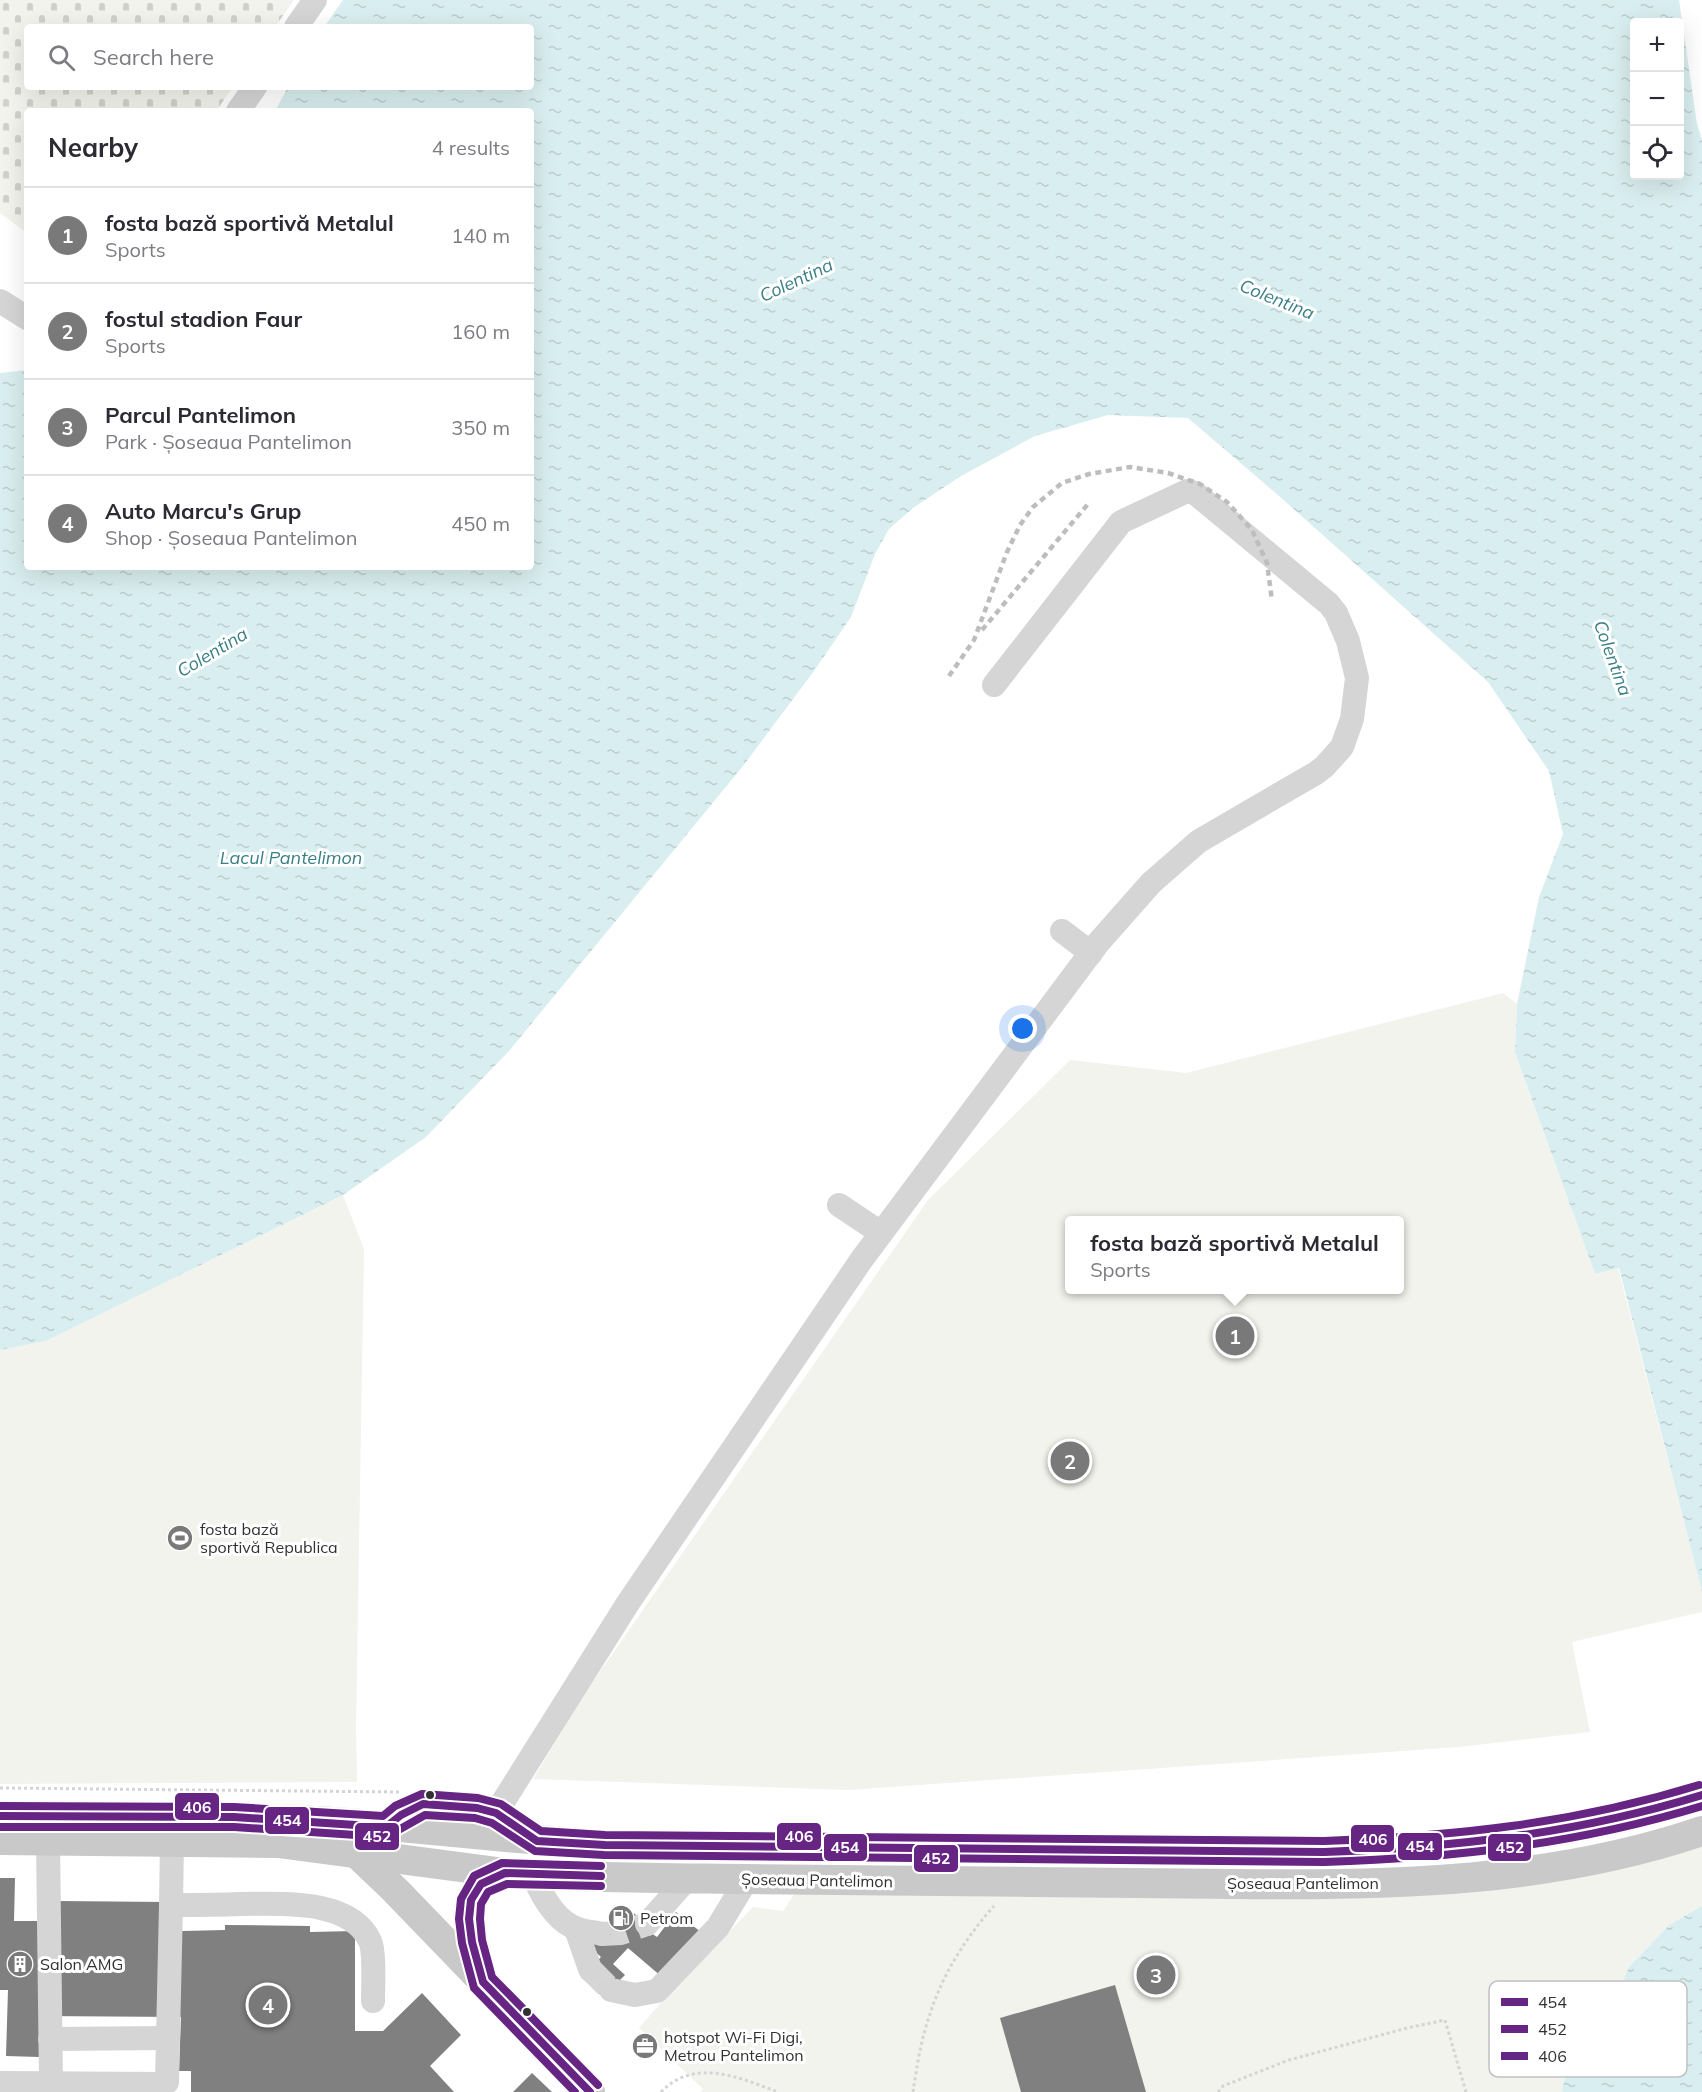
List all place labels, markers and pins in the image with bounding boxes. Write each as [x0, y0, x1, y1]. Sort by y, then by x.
pin: 1 [1216, 1314, 1254, 1358]
pin: 2 [1050, 1438, 1090, 1484]
place label: fosta bază sportivă Republica [200, 1519, 338, 1557]
sports icon: fosta bază sportivă Republica [165, 1523, 195, 1553]
unlabelled marker [424, 1789, 436, 1801]
fuel station icon: Petrom [606, 1903, 636, 1933]
place label: Petrom [640, 1908, 693, 1928]
building icon: Salon AMG [5, 1949, 35, 1979]
pin: 3 [1136, 1952, 1176, 1998]
place label: Salon AMG [40, 1954, 123, 1974]
pin: 4 [248, 1982, 288, 2028]
unlabelled marker [521, 2006, 533, 2018]
place label: hotspot Wi-Fi Digi, Metrou Pantelimon [664, 2027, 804, 2065]
office icon: hotspot Wi-Fi Digi, Metrou Pantelimon [630, 2031, 660, 2061]

